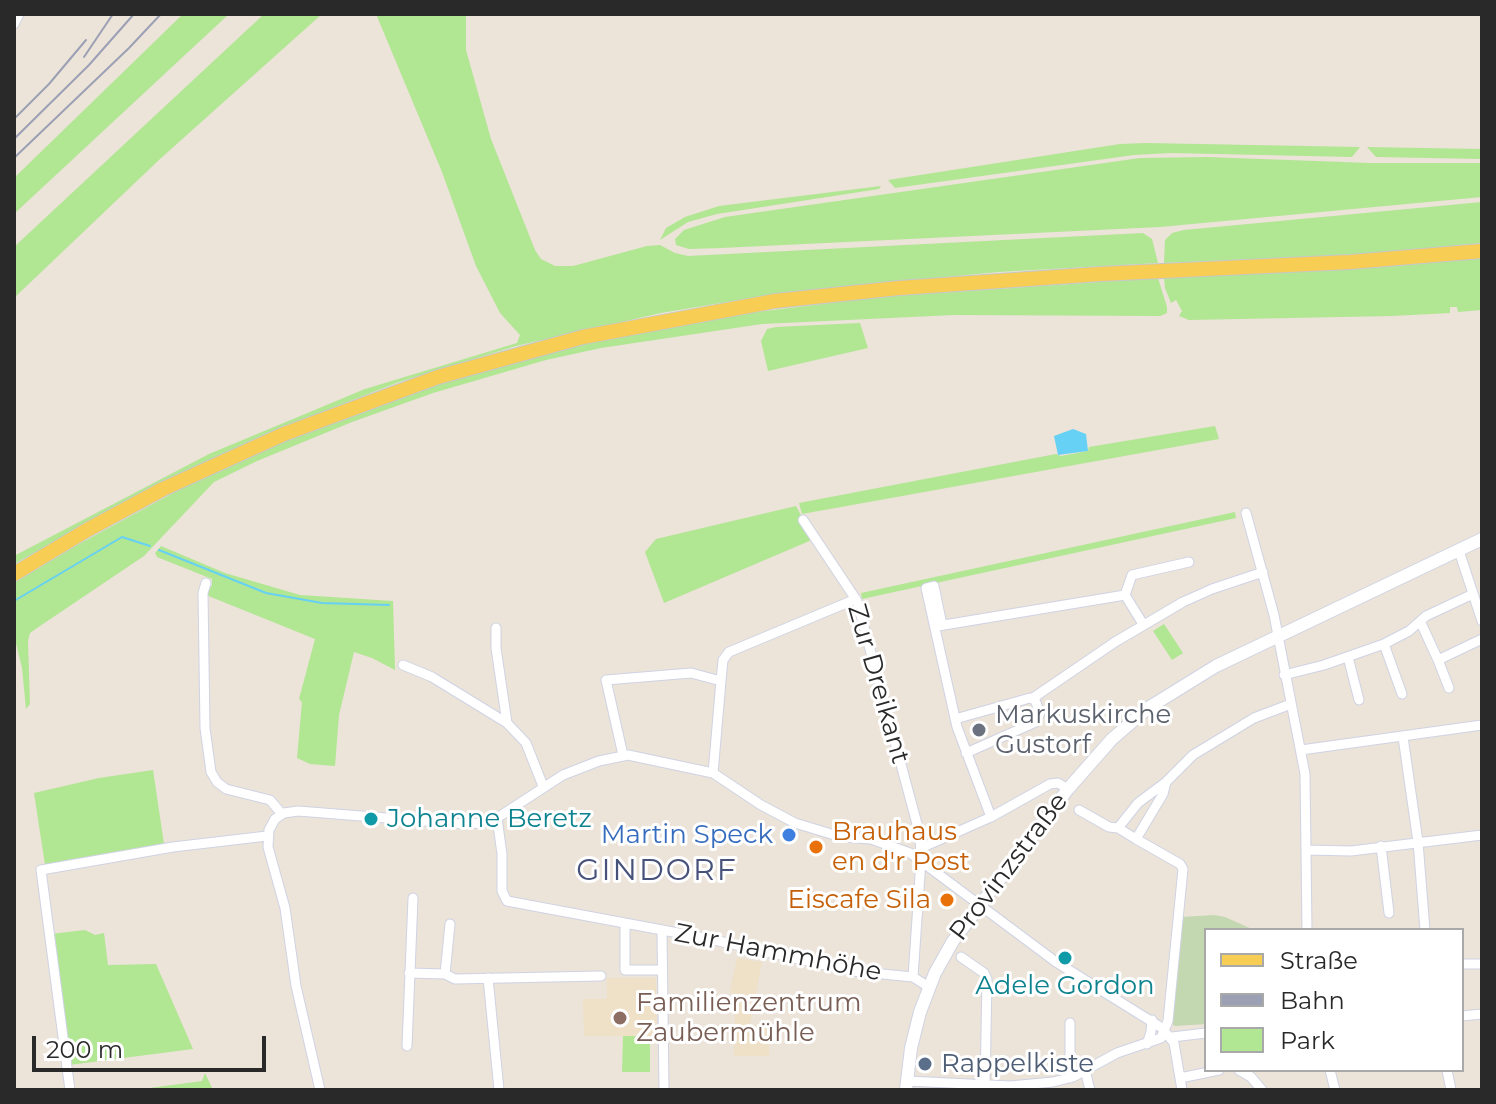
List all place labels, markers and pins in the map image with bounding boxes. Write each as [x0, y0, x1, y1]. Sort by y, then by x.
place label: Markuskirche Gustorf [995, 699, 1171, 760]
marker: Markuskirche Gustorf [970, 721, 988, 739]
place label: Johanne Beretz [387, 803, 592, 835]
marker: Johanne Beretz [362, 810, 380, 828]
place label: Brauhaus en d'r Post [832, 816, 970, 878]
place label: Martin Speck [601, 819, 773, 851]
marker: Martin Speck [780, 826, 798, 844]
marker: Brauhaus en d'r Post [807, 838, 825, 856]
place label: Eiscafe Sila [788, 884, 931, 916]
marker: Eiscafe Sila [938, 891, 956, 909]
marker: Adele Gordon [1056, 949, 1074, 967]
place label: Adele Gordon [975, 970, 1155, 1002]
place label: Familienzentrum Zaubermühle [636, 987, 861, 1048]
marker: Familienzentrum Zaubermühle [611, 1009, 629, 1027]
place label: Rappelkiste [941, 1048, 1094, 1080]
marker: Rappelkiste [916, 1055, 934, 1073]

